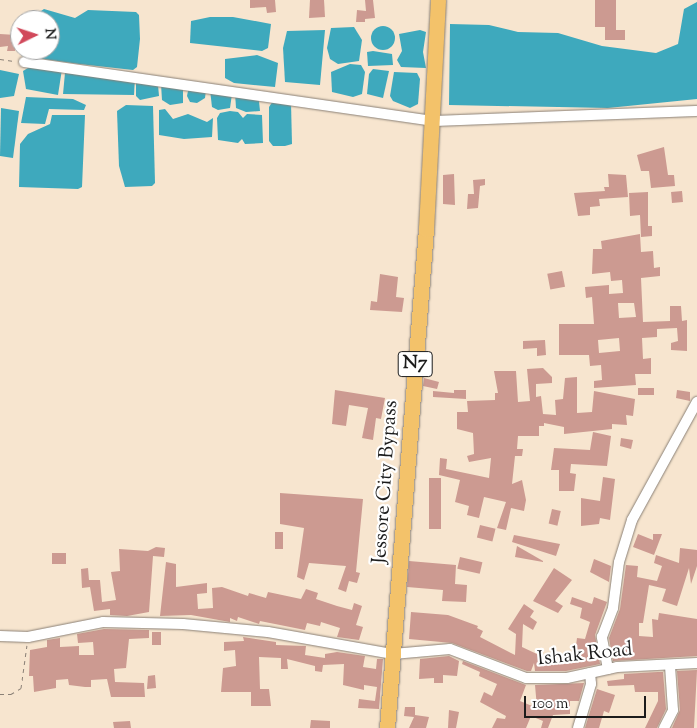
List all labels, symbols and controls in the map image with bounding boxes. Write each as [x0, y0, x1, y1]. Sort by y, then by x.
north arrow [10, 10, 60, 60]
text: N [39, 28, 59, 40]
road number: N7 [398, 348, 432, 380]
street label: Jessore City Bypass [368, 399, 404, 565]
street label: Ishak Road [536, 638, 634, 672]
scale bar [527, 686, 650, 718]
text: 100 m [532, 694, 568, 715]

